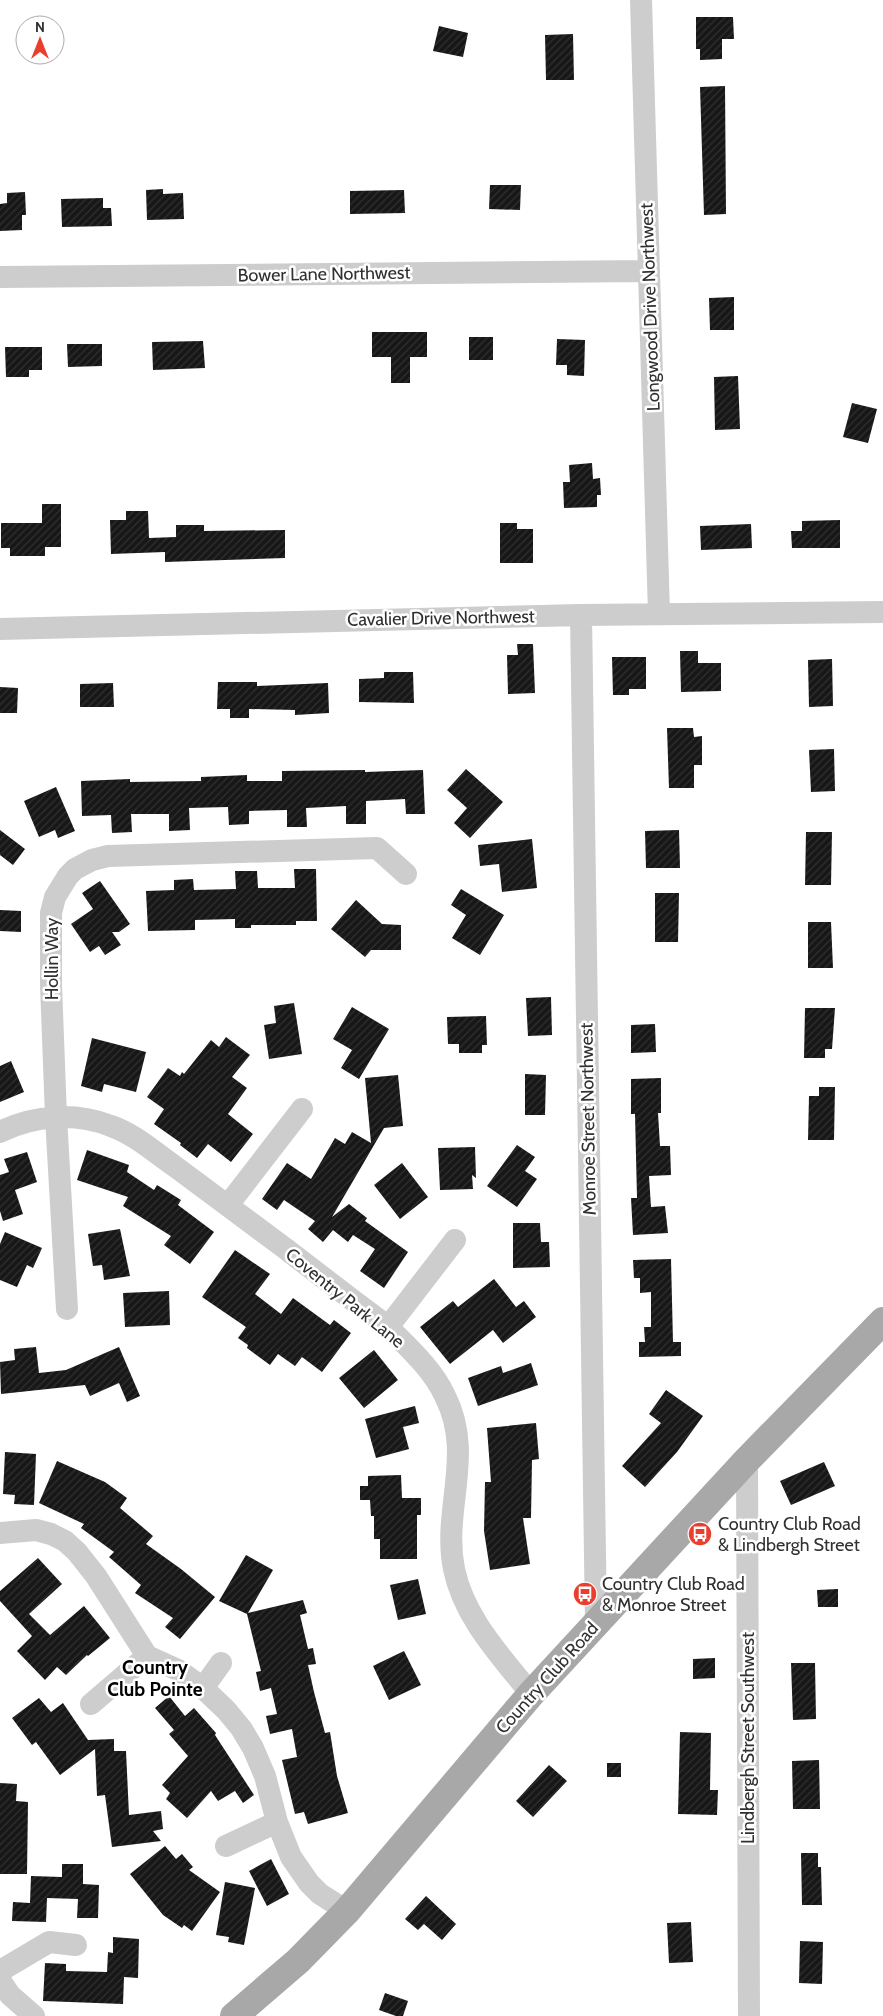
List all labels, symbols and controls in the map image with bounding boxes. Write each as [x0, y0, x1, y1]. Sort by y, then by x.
north arrow [15, 15, 65, 65]
text: N [35, 18, 45, 36]
street label: Longwood Drive Northwest [635, 202, 665, 412]
street label: Bower Lane Northwest [237, 261, 411, 287]
street label: Cavalier Drive Northwest [347, 605, 535, 631]
street label: Hollin Way [41, 918, 63, 1000]
street label: Monroe Street Northwest [575, 1022, 601, 1216]
street label: Coventry Park Lane [281, 1243, 409, 1353]
place label: Country Club Road & Lindbergh Street [718, 1513, 861, 1556]
bus stop icon: Country Club Road & Lindbergh Street [687, 1521, 713, 1547]
place label: Country Club Road & Monroe Street [602, 1573, 745, 1616]
bus stop icon: Country Club Road & Monroe Street [572, 1581, 598, 1607]
street label: Country Club Road [491, 1618, 603, 1738]
street label: Lindbergh Street Southwest [737, 1632, 759, 1844]
district label: Country Club Pointe [107, 1656, 203, 1701]

